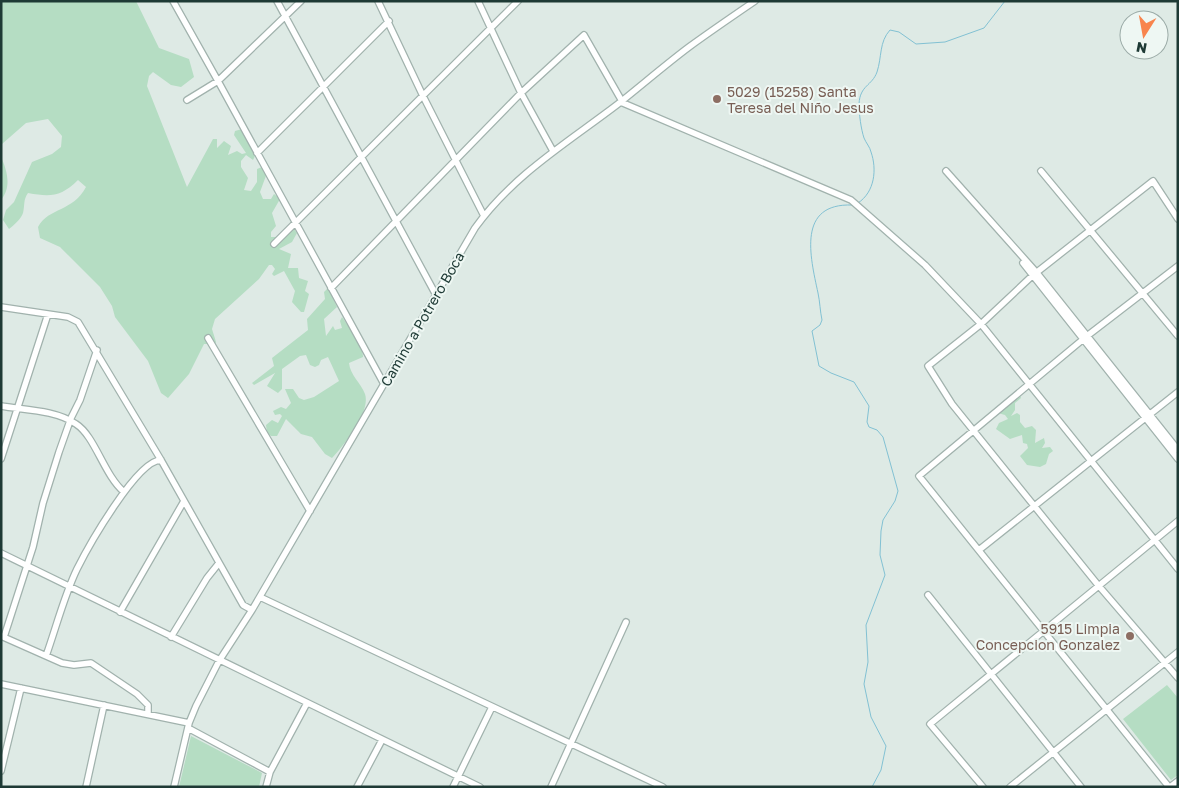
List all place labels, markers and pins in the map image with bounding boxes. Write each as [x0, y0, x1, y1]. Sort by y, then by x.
place label: 5029 (15258) Santa Teresa del Niño Jesus [727, 83, 874, 116]
marker: 5029 (15258) Santa Teresa del Niño Jesus [711, 93, 723, 105]
place label: 5915 Limpia Concepcion Gonzalez [976, 620, 1120, 653]
marker: 5915 Limpia Concepcion Gonzalez [1124, 630, 1136, 642]

